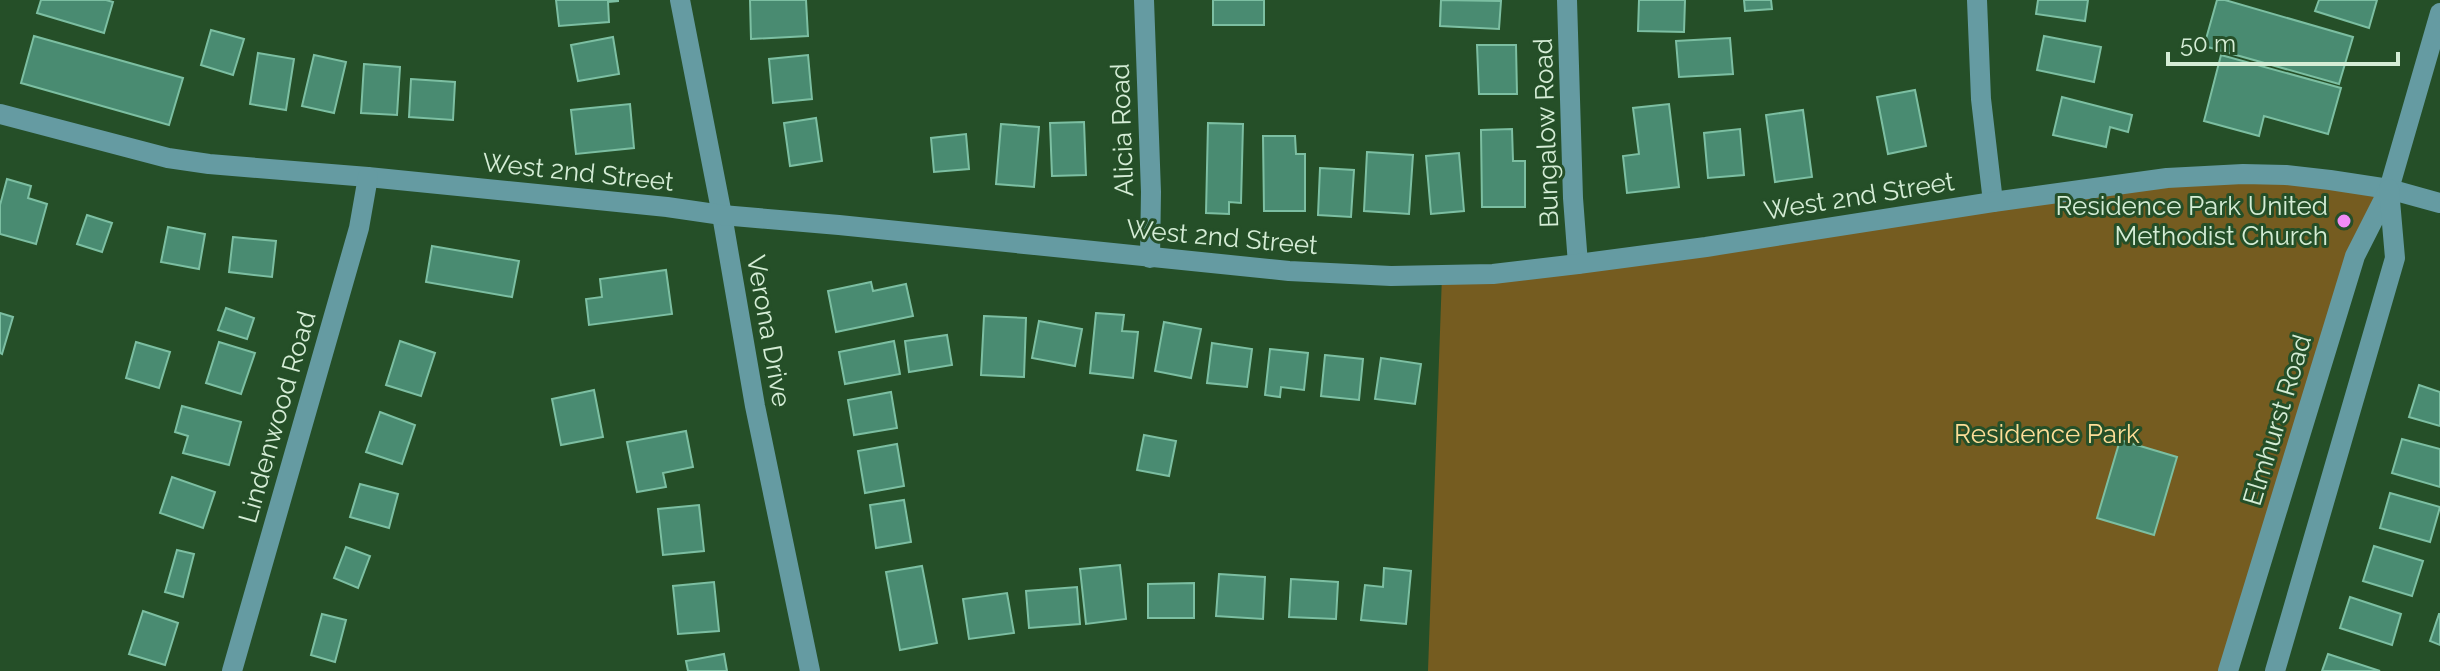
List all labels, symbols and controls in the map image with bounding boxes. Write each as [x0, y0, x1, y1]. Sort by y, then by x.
scale bar [2168, 16, 2398, 66]
text: 50 m [2180, 29, 2236, 58]
street label: Bungalow Road [1528, 38, 1564, 228]
street label: Alicia Road [1105, 63, 1139, 197]
street label: West 2nd Street [481, 147, 675, 197]
street label: West 2nd Street [1762, 166, 1957, 226]
place label: Residence Park United Methodist Church [2055, 191, 2328, 251]
marker: Residence Park United Methodist Church [2335, 212, 2353, 230]
street label: West 2nd Street [1125, 214, 1319, 260]
street label: Verona Drive [741, 253, 797, 409]
street label: Lindenwood Road [232, 308, 322, 526]
street label: Elmhurst Road [2237, 331, 2317, 509]
park label: Residence Park [1954, 419, 2140, 449]

